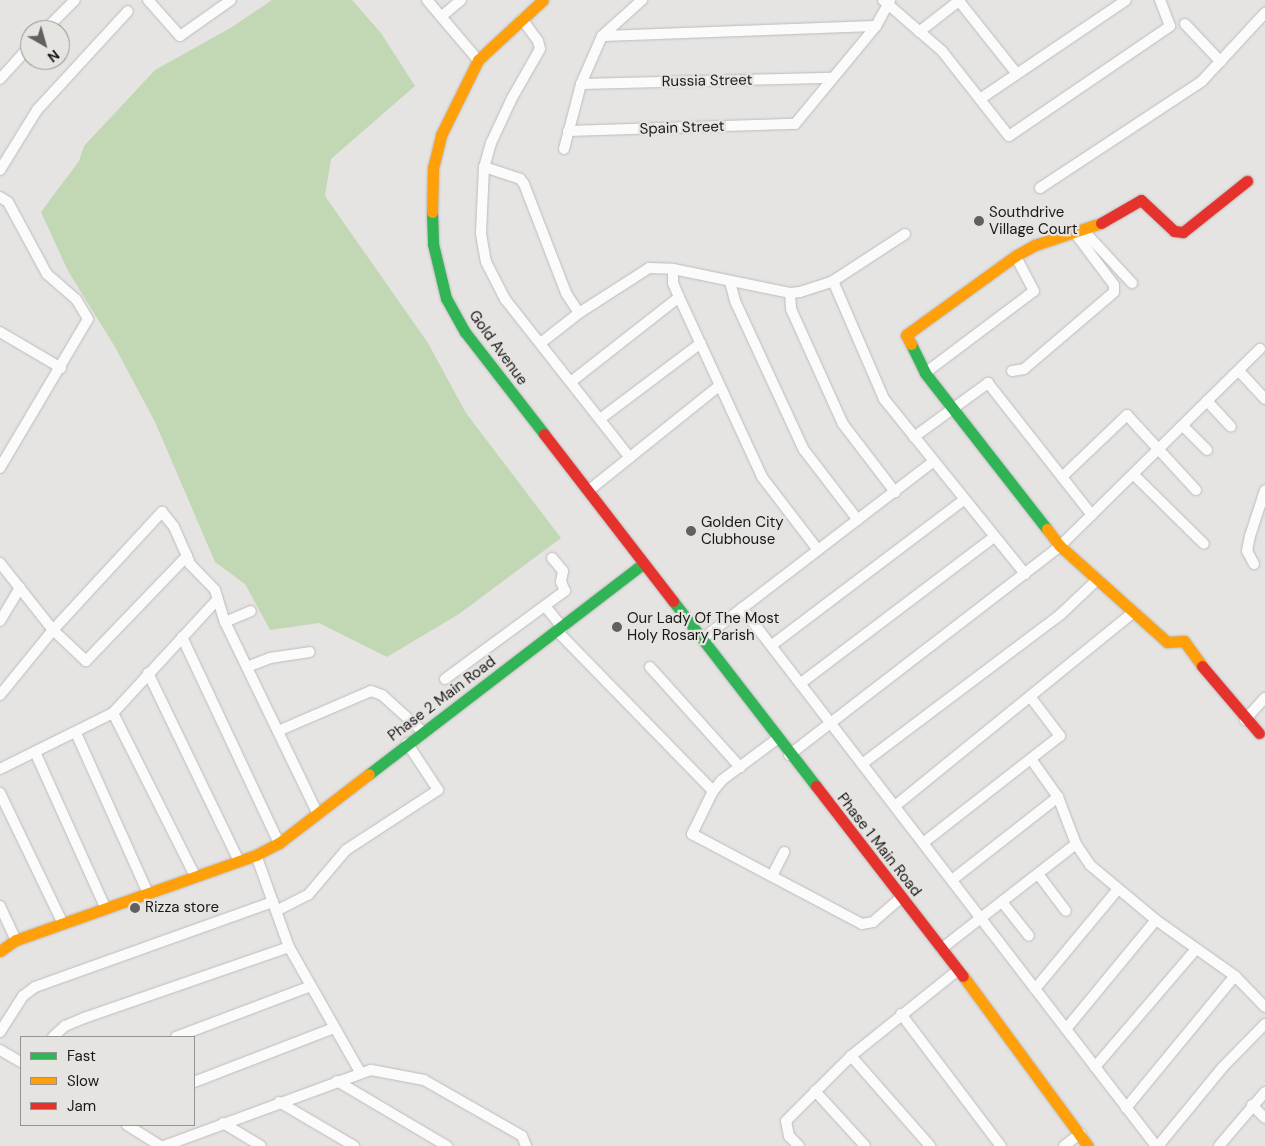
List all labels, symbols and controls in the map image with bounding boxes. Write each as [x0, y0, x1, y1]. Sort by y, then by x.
north arrow [20, 20, 70, 70]
text: N [44, 46, 63, 66]
street label: Russia Street [661, 71, 753, 91]
street label: Spain Street [639, 118, 725, 138]
place label: Southdrive Village Court [989, 203, 1078, 238]
marker: Southdrive Village Court [973, 215, 985, 227]
street label: Gold Avenue [465, 307, 531, 389]
place label: Golden City Clubhouse [701, 513, 784, 548]
marker: Golden City Clubhouse [685, 525, 697, 537]
place label: Our Lady Of The Most Holy Rosary Parish [627, 609, 779, 644]
marker: Our Lady Of The Most Holy Rosary Parish [611, 621, 623, 633]
street label: Phase 2 Main Road [385, 653, 499, 745]
street label: Phase 1 Main Road [833, 790, 925, 900]
place label: Rizza store [145, 899, 219, 917]
marker: Rizza store [129, 902, 141, 914]
legend [20, 1036, 195, 1126]
text: Fast [67, 1046, 96, 1066]
text: Slow [67, 1071, 99, 1091]
text: Jam [67, 1096, 96, 1116]

